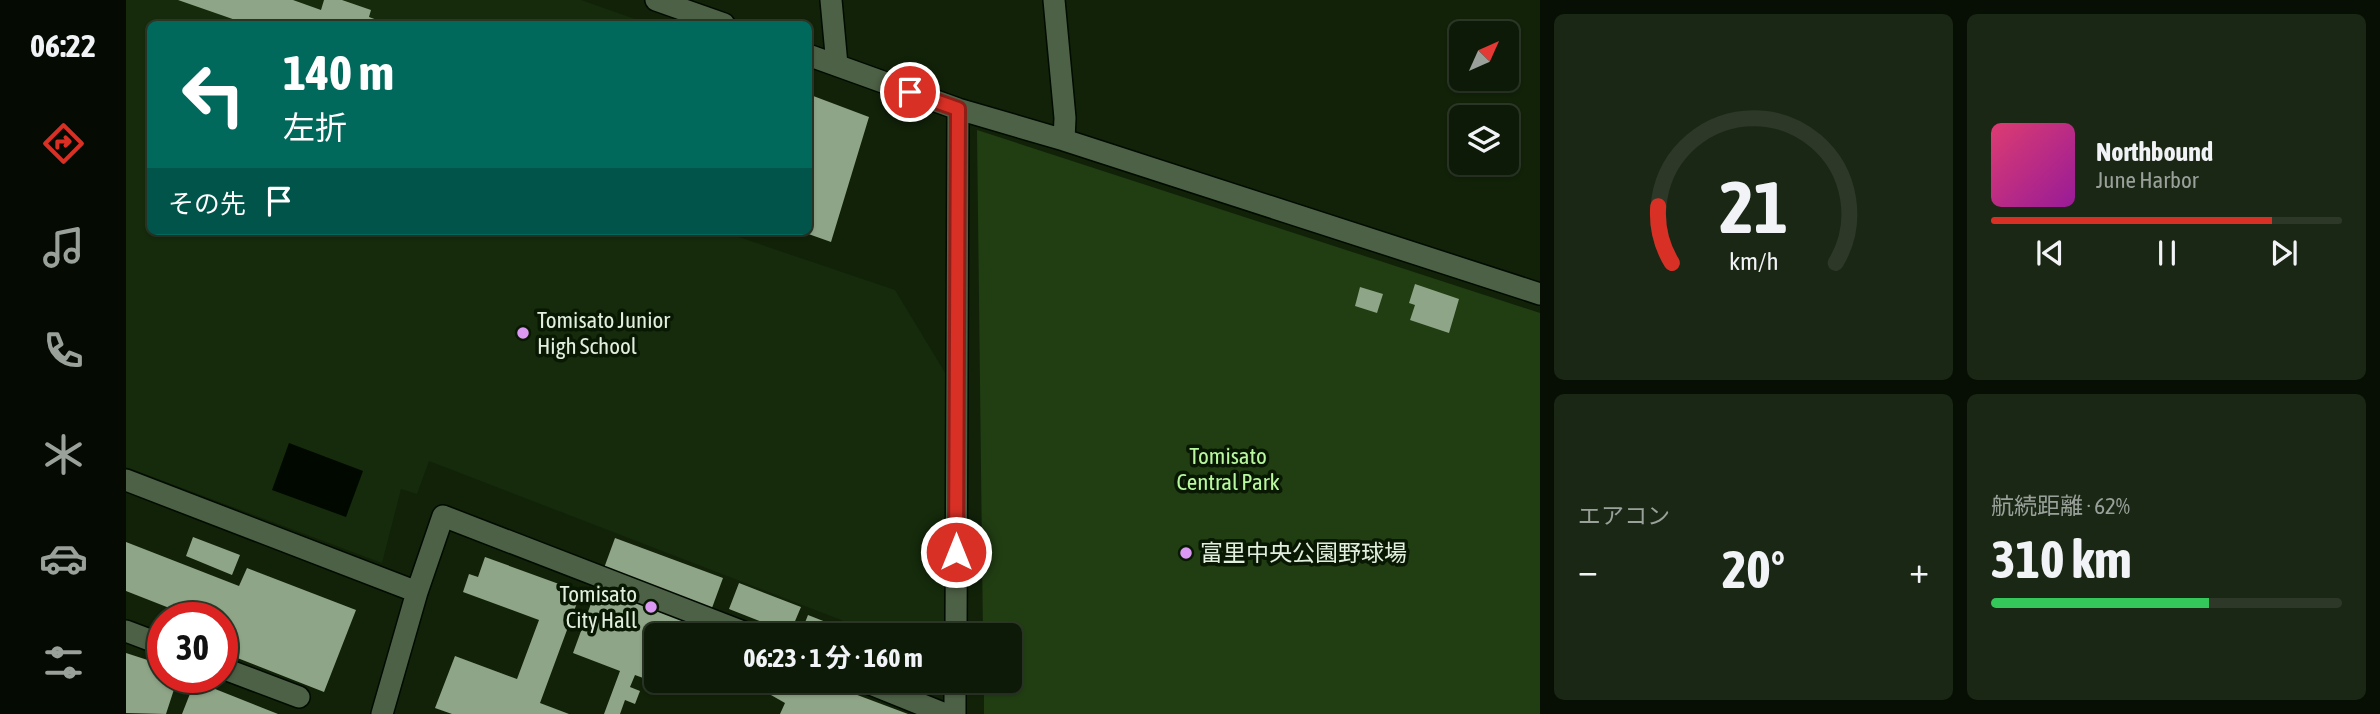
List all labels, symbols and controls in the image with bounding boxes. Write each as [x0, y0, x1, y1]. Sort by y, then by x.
north arrow [1449, 21, 1519, 91]
map controls [1449, 21, 1519, 175]
text: 06:22 [30, 27, 96, 64]
text: 140 m [283, 44, 394, 100]
icon: left [168, 49, 259, 140]
pin [880, 62, 940, 122]
icon: arrive [891, 73, 929, 111]
button: layers [1449, 105, 1519, 175]
text: 左折 [283, 109, 347, 146]
icon: directions [39, 119, 88, 168]
text: Northbound [2096, 137, 2213, 167]
text: 21 [1719, 166, 1788, 249]
text: June Harbor [2096, 167, 2199, 193]
icon: arrive [260, 182, 298, 220]
text: その先 [168, 189, 246, 219]
icon: music [39, 223, 88, 272]
icon: previous [2031, 234, 2069, 272]
icon: pause [2148, 234, 2186, 272]
icon: next [2265, 234, 2303, 272]
text: km/h [1729, 247, 1778, 275]
place label: Tomisato Junior High School [537, 307, 671, 359]
marker: Tomisato Junior High School [515, 325, 531, 341]
icon: phone [39, 326, 88, 375]
icon: climate [39, 430, 88, 479]
park label: Tomisato Central Park [1176, 443, 1280, 495]
text: 航続距離 · 62% [1991, 493, 2130, 519]
text: エアコン [1578, 503, 1670, 529]
position arrow [919, 515, 993, 589]
text: 310 km [1991, 529, 2132, 589]
icon: car [39, 534, 88, 583]
text: 20° [1722, 539, 1785, 599]
place label: 富里中央公園野球場 [1200, 540, 1407, 566]
marker: 富里中央公園野球場 [1178, 545, 1194, 561]
text: − [1578, 548, 1598, 591]
text: + [1909, 548, 1929, 591]
place label: Tomisato City Hall [560, 581, 637, 633]
marker: Tomisato City Hall [643, 599, 659, 615]
speed limit sign: 30 [147, 602, 238, 693]
icon: filters [39, 638, 88, 687]
text: 06:23 · 1 分 · 160 m [743, 643, 923, 673]

